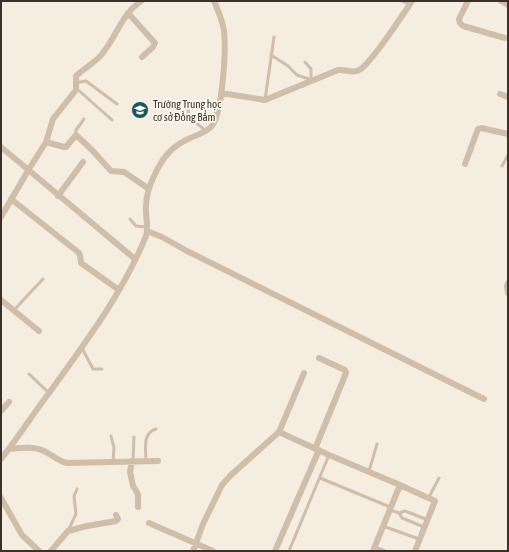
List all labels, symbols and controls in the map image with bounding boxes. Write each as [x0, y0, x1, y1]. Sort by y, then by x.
place label: Trường Trung học cơ sở Đồng Bẩm [153, 98, 222, 123]
school or university icon: Trường Trung học cơ sở Đồng Bẩm [130, 100, 150, 120]

